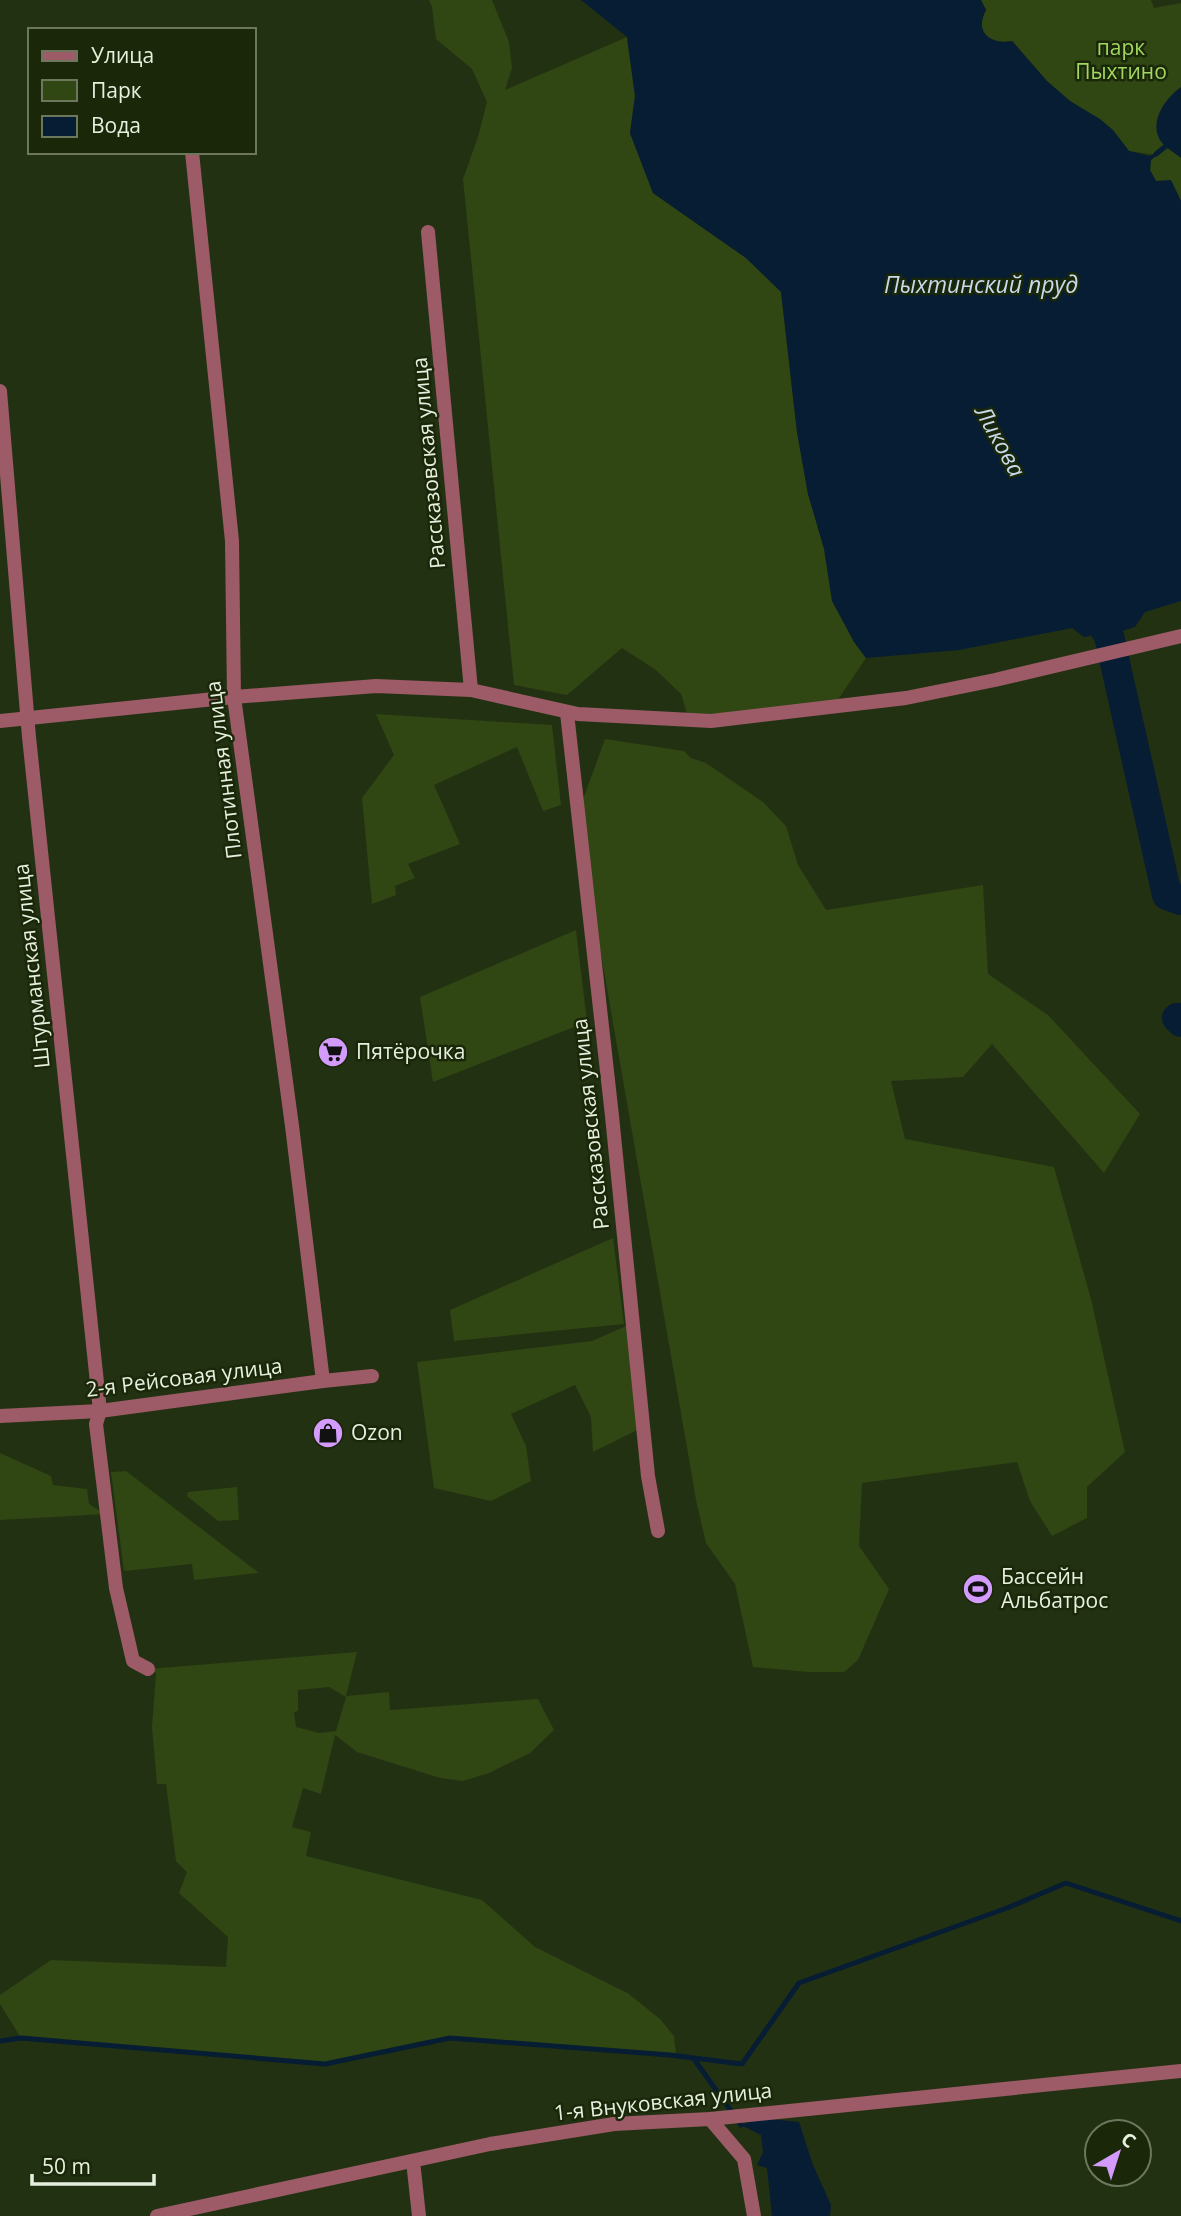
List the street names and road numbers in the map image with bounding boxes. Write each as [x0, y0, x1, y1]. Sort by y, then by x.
street label: Рассказовская улица [405, 356, 451, 570]
street label: Плотинная улица [198, 679, 248, 861]
street label: Штурманская улица [6, 862, 56, 1070]
street label: Рассказовская улица [565, 1017, 615, 1231]
street label: 2-я Рейсовая улица [84, 1351, 284, 1403]
street label: 1-я Внуковская улица [552, 2076, 773, 2126]

